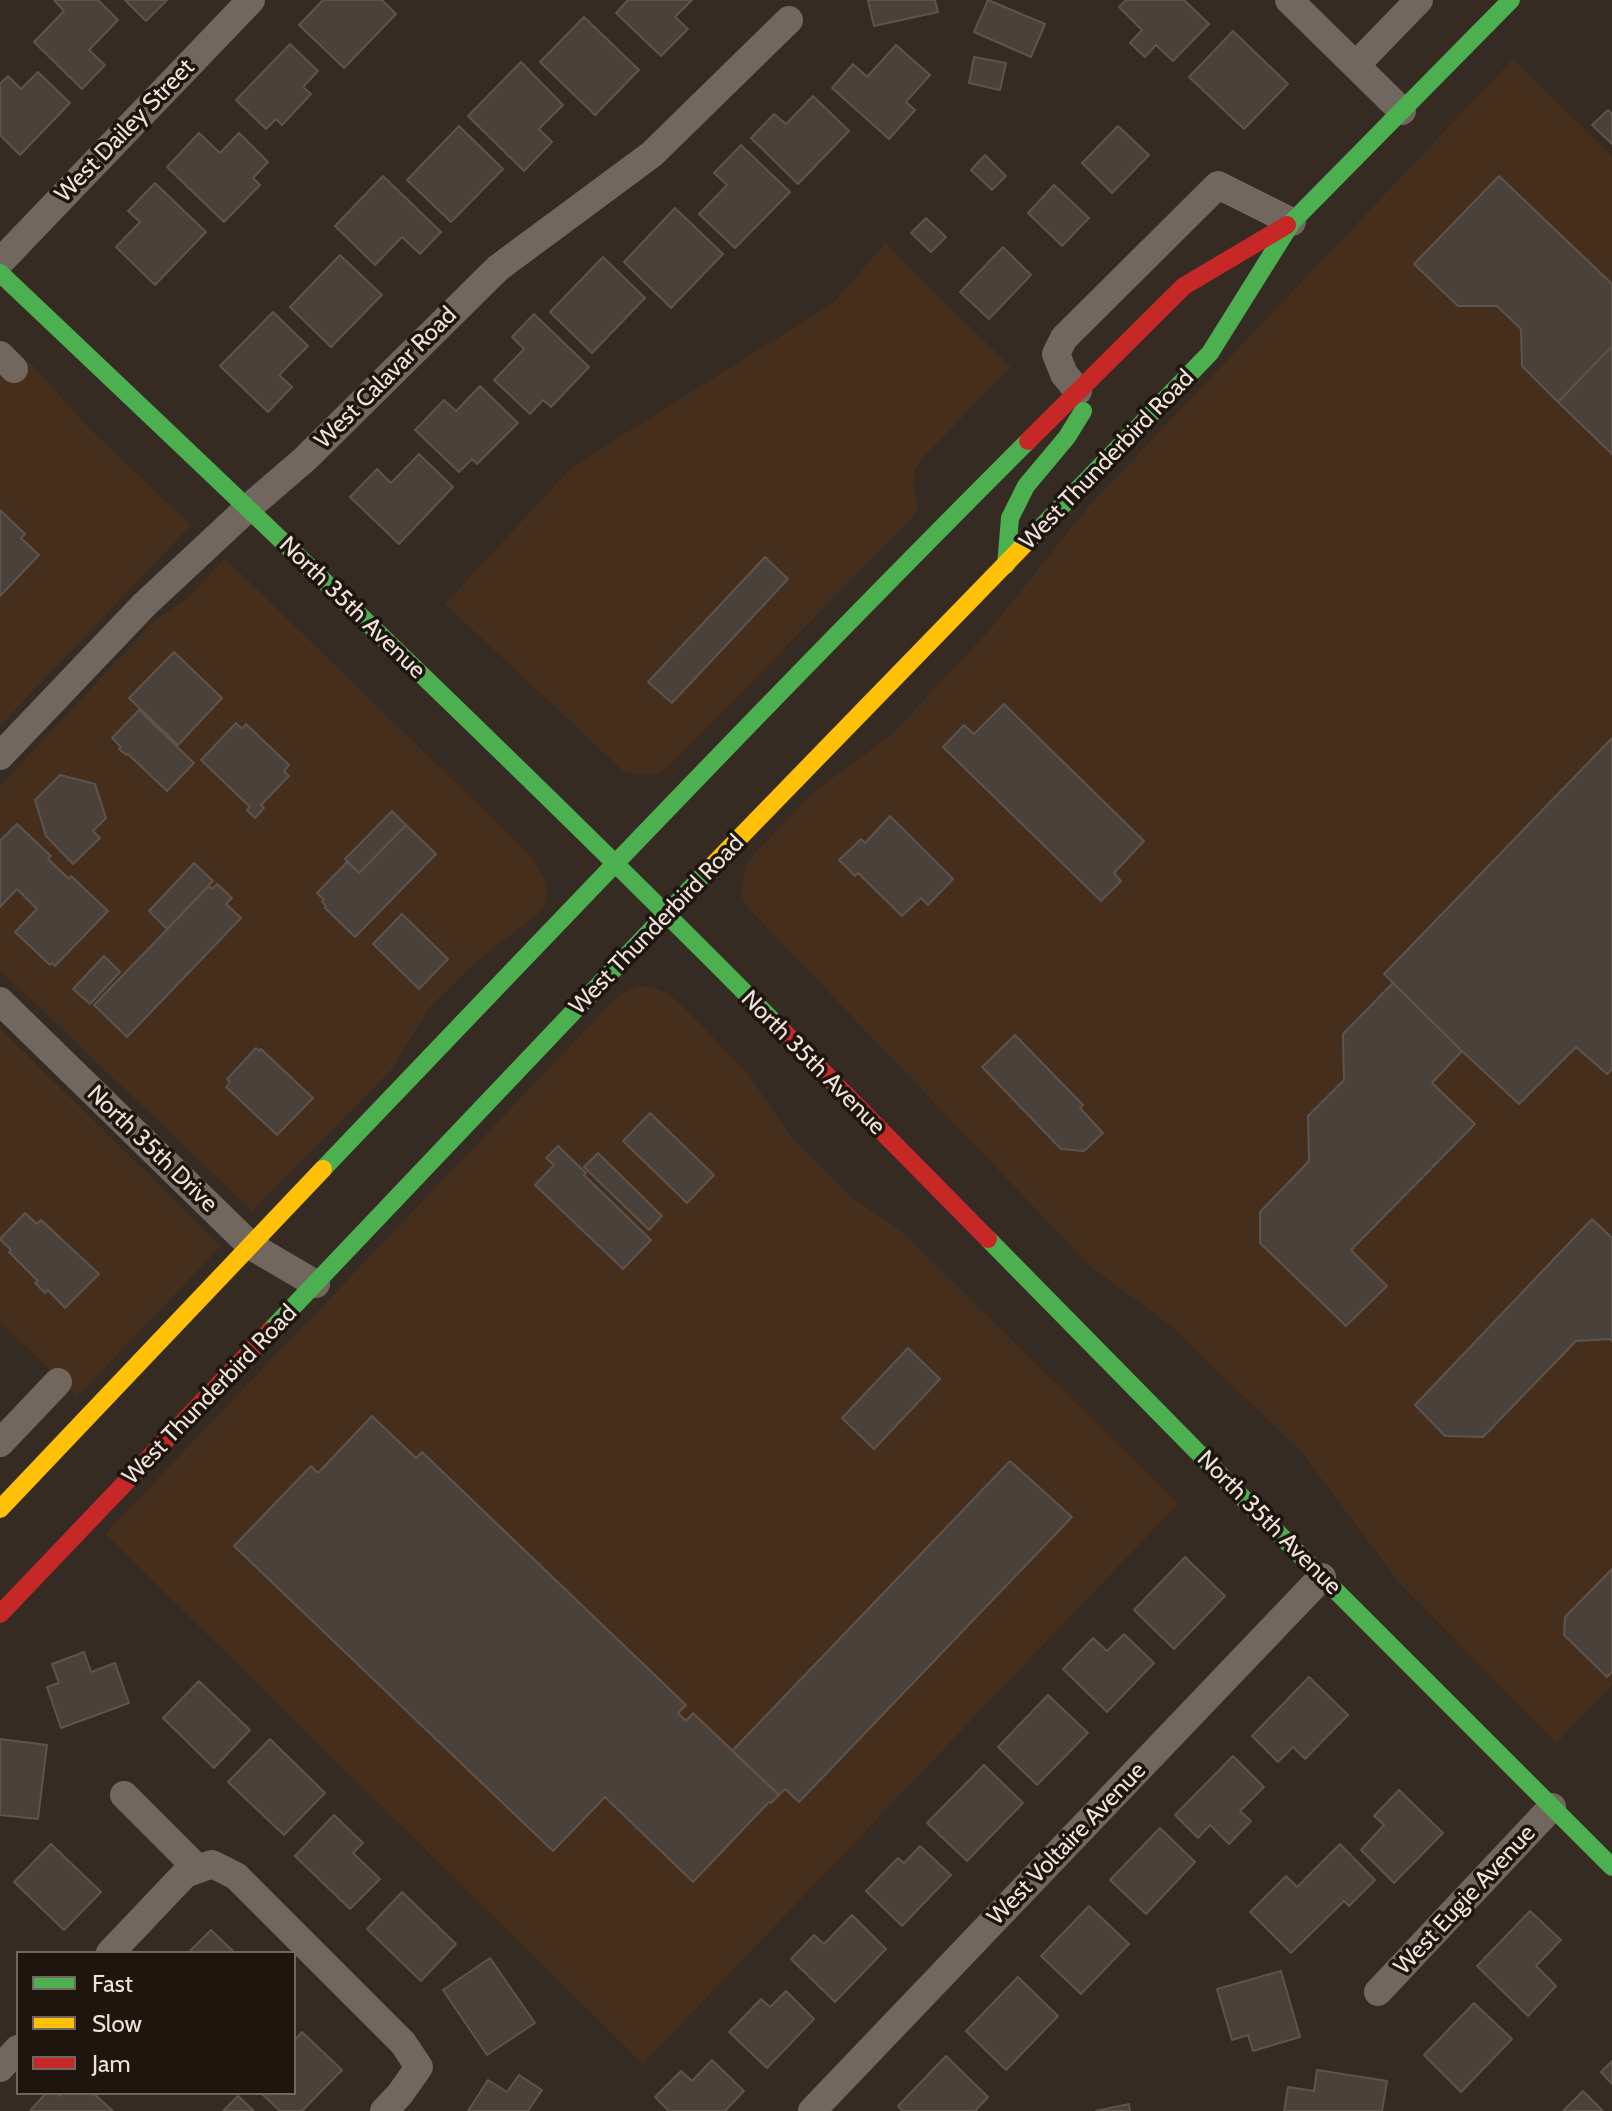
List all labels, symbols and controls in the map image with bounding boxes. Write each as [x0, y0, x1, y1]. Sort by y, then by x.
street label: West Dailey Street [49, 53, 201, 209]
street label: West Calavar Road [309, 301, 463, 455]
street label: West Thunderbird Road [1014, 364, 1200, 556]
street label: North 35th Avenue [273, 531, 431, 685]
street label: West Thunderbird Road [564, 829, 750, 1021]
street label: North 35th Avenue [735, 985, 891, 1141]
street label: North 35th Drive [81, 1080, 223, 1218]
street label: West Thunderbird Road [117, 1299, 303, 1491]
street label: North 35th Avenue [1191, 1445, 1347, 1601]
street label: West Voltaire Avenue [982, 1757, 1152, 1931]
street label: West Eugie Avenue [1388, 1819, 1542, 1981]
legend [16, 1951, 296, 2095]
text: Fast [92, 1969, 133, 1998]
text: Slow [92, 2009, 142, 2038]
text: Jam [92, 2049, 130, 2078]

